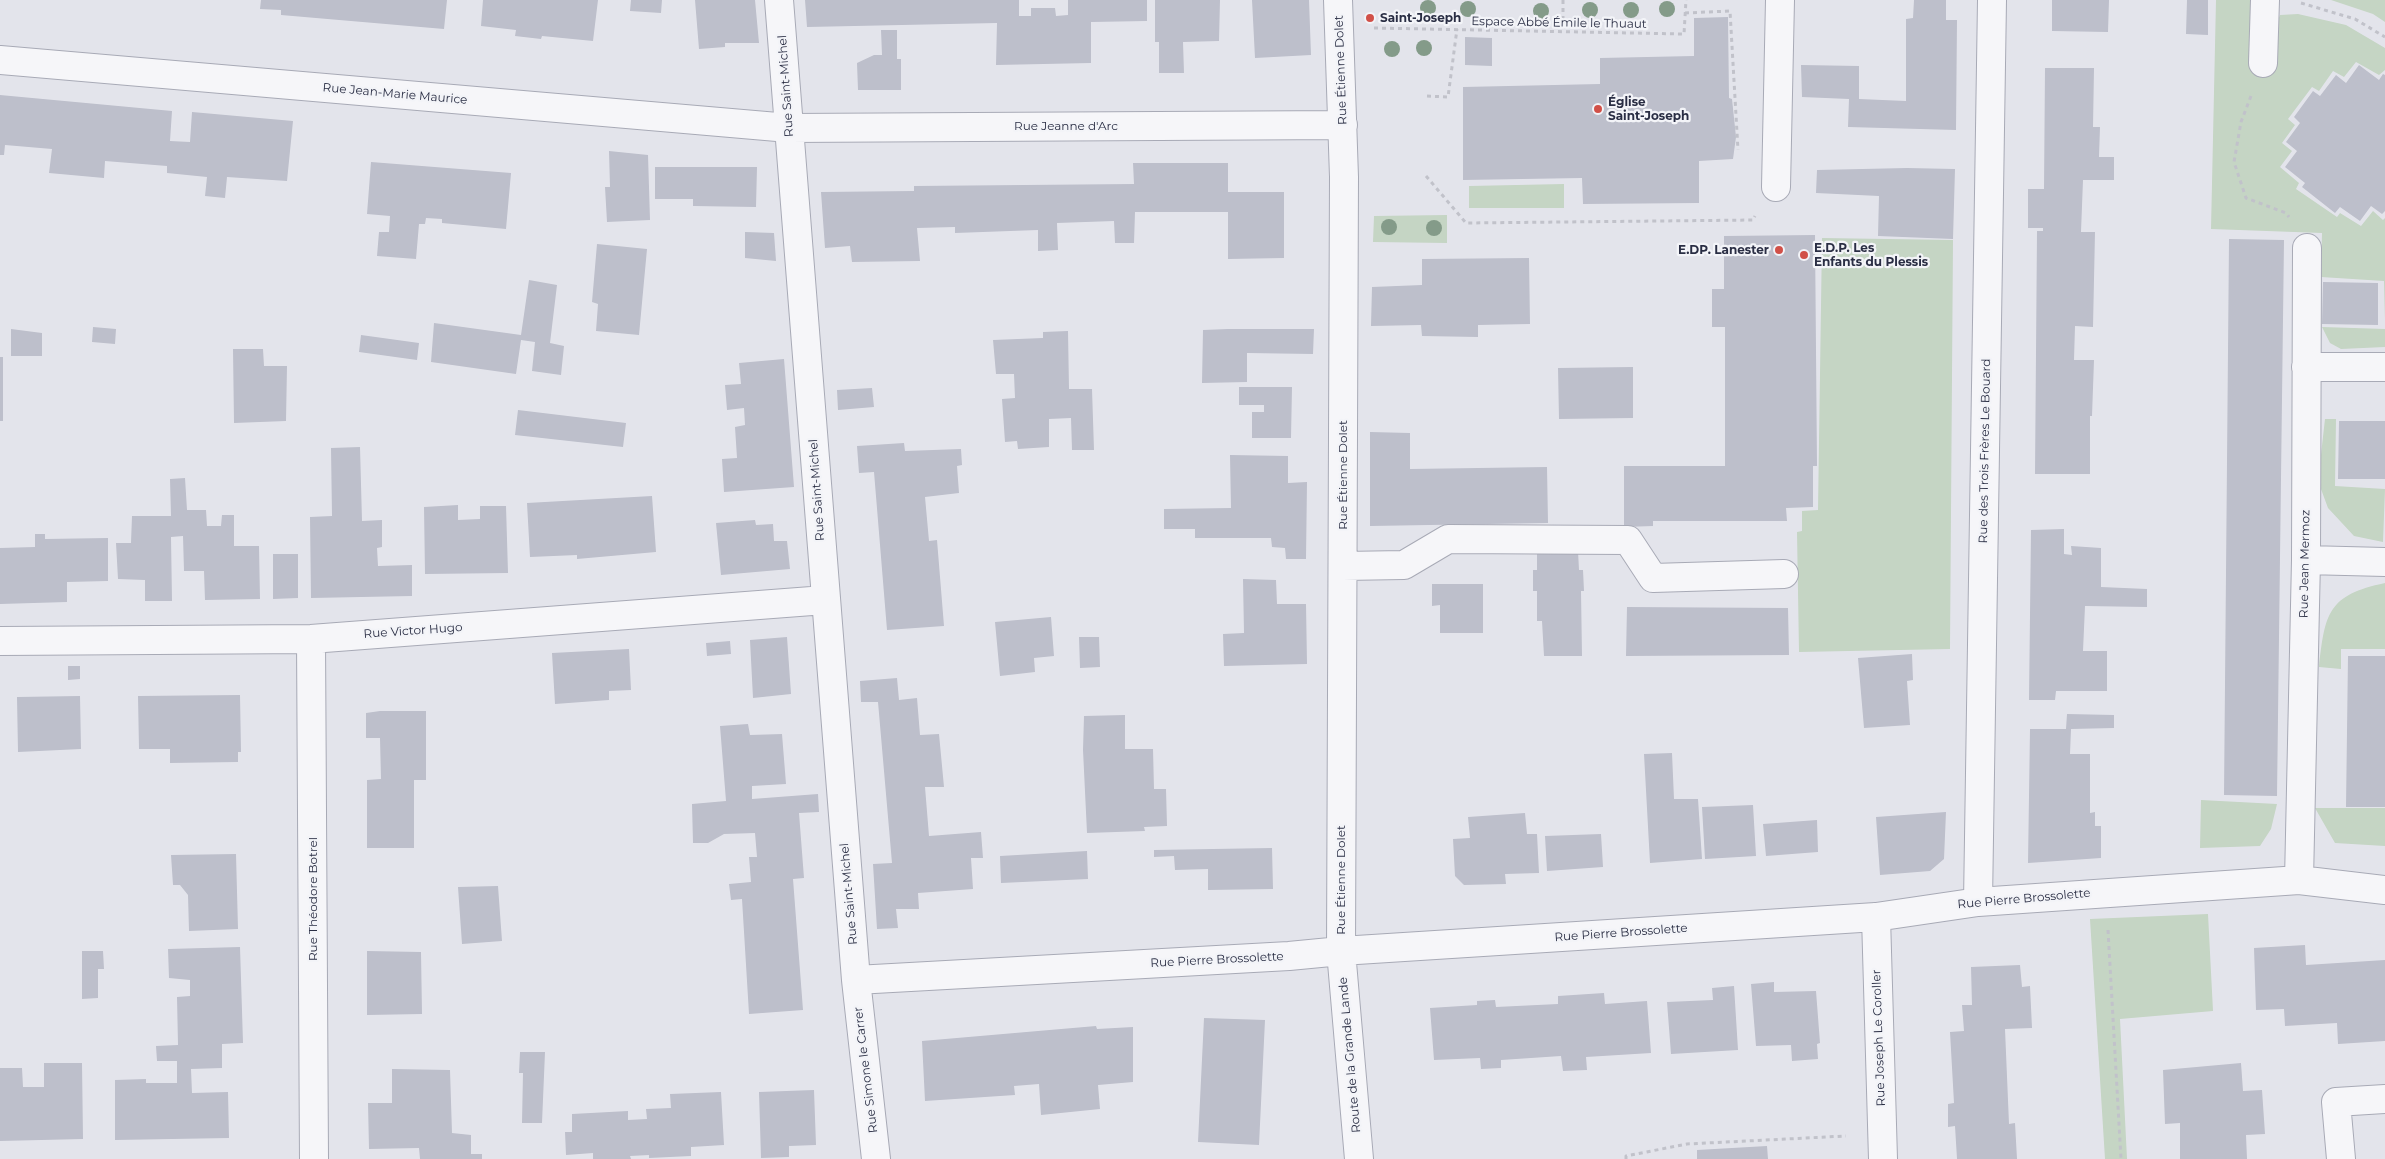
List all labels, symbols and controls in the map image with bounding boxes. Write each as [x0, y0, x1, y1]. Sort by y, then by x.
place label: Saint-Joseph [1380, 11, 1461, 25]
marker: Saint-Joseph [1364, 12, 1376, 24]
street label: Espace Abbé Émile le Thuaut [1471, 14, 1647, 32]
street label: Rue Étienne Dolet [1332, 15, 1350, 125]
street label: Rue Saint-Michel [775, 35, 797, 137]
street label: Rue Jean-Marie Maurice [322, 80, 468, 108]
place label: Église Saint-Joseph [1608, 95, 1689, 123]
marker: Église Saint-Joseph [1592, 103, 1604, 115]
street label: Rue Jeanne d'Arc [1014, 119, 1118, 133]
place label: E.D.P. Les Enfants du Plessis [1814, 241, 1928, 269]
place label: E.DP. Lanester [1678, 243, 1769, 257]
marker: E.DP. Lanester [1773, 244, 1785, 256]
marker: E.D.P. Les Enfants du Plessis [1798, 249, 1810, 261]
street label: Rue des Trois Frères Le Bouard [1976, 358, 1994, 544]
street label: Rue Étienne Dolet [1336, 420, 1350, 530]
street label: Rue Saint-Michel [806, 439, 828, 541]
street label: Rue Jean Mermoz [2297, 510, 2313, 618]
street label: Rue Victor Hugo [363, 620, 463, 642]
street label: Rue Étienne Dolet [1334, 825, 1348, 935]
street label: Rue Théodore Botrel [306, 837, 320, 961]
street label: Rue Saint-Michel [837, 842, 861, 946]
street label: Rue Pierre Brossolette [1957, 886, 2091, 912]
street label: Rue Pierre Brossolette [1554, 921, 1688, 945]
street label: Rue Pierre Brossolette [1150, 949, 1284, 971]
street label: Rue Joseph Le Coroller [1869, 969, 1889, 1107]
street label: Route de la Grande Lande [1336, 977, 1364, 1133]
street label: Rue Simone le Carrer [851, 1006, 881, 1134]

